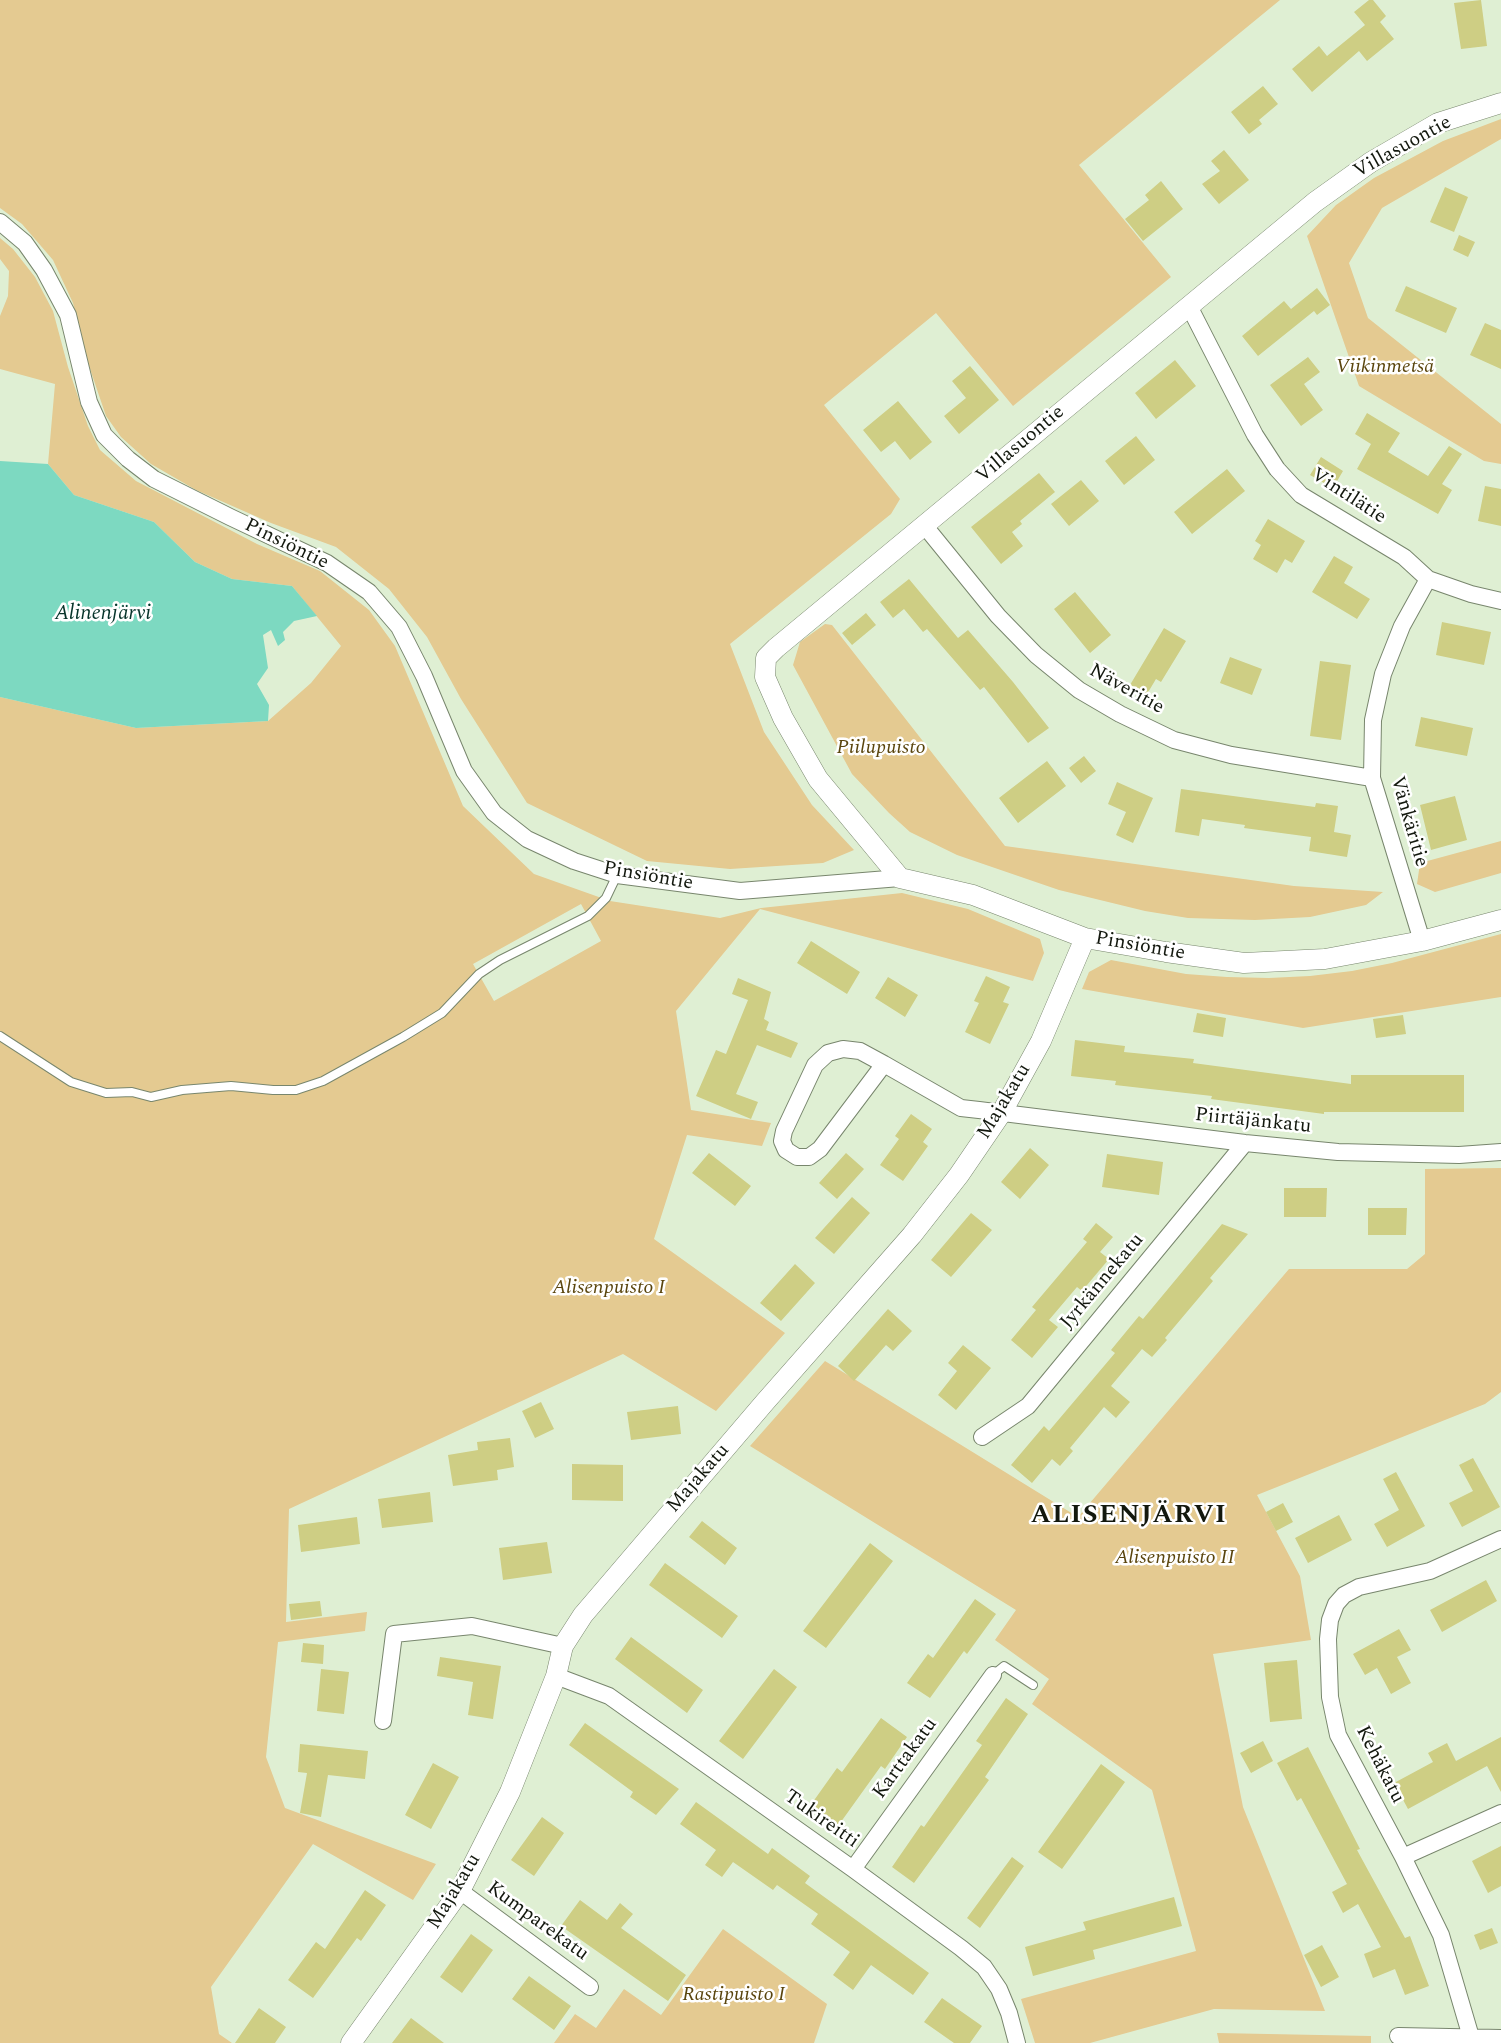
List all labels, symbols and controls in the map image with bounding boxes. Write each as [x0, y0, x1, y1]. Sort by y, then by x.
street label: Villasuontie [1350, 111, 1456, 185]
park label: Viikinmetsä [1336, 356, 1434, 380]
street label: Villasuontie [972, 401, 1070, 489]
street label: Vintilätie [1306, 464, 1390, 530]
street label: Pinsiöntie [240, 514, 332, 576]
water label: Alinenjärvi [55, 602, 151, 628]
street label: Näveritie [1084, 660, 1168, 720]
park label: Piilupuisto [836, 737, 926, 761]
street label: Vänkäritie [1384, 774, 1432, 870]
street label: Pinsiöntie [601, 857, 695, 897]
street label: Pinsiöntie [1093, 927, 1187, 967]
street label: Majakatu [973, 1060, 1037, 1144]
street label: Piirtäjänkatu [1194, 1104, 1312, 1140]
street label: Jyrkännekatu [1056, 1229, 1150, 1335]
park label: Alisenpuisto I [553, 1277, 665, 1301]
street label: Majakatu [662, 1439, 736, 1519]
district label: ALISENJÄRVI [1031, 1501, 1227, 1533]
park label: Alisenpuisto II [1115, 1547, 1235, 1571]
street label: Karttakatu [869, 1714, 943, 1804]
street label: Kehäkatu [1349, 1722, 1409, 1808]
street label: Tukireitti [779, 1786, 863, 1854]
street label: Majakatu [423, 1850, 487, 1934]
street label: Kumparekatu [481, 1877, 593, 1967]
park label: Rastipuisto I [682, 1984, 786, 2008]

